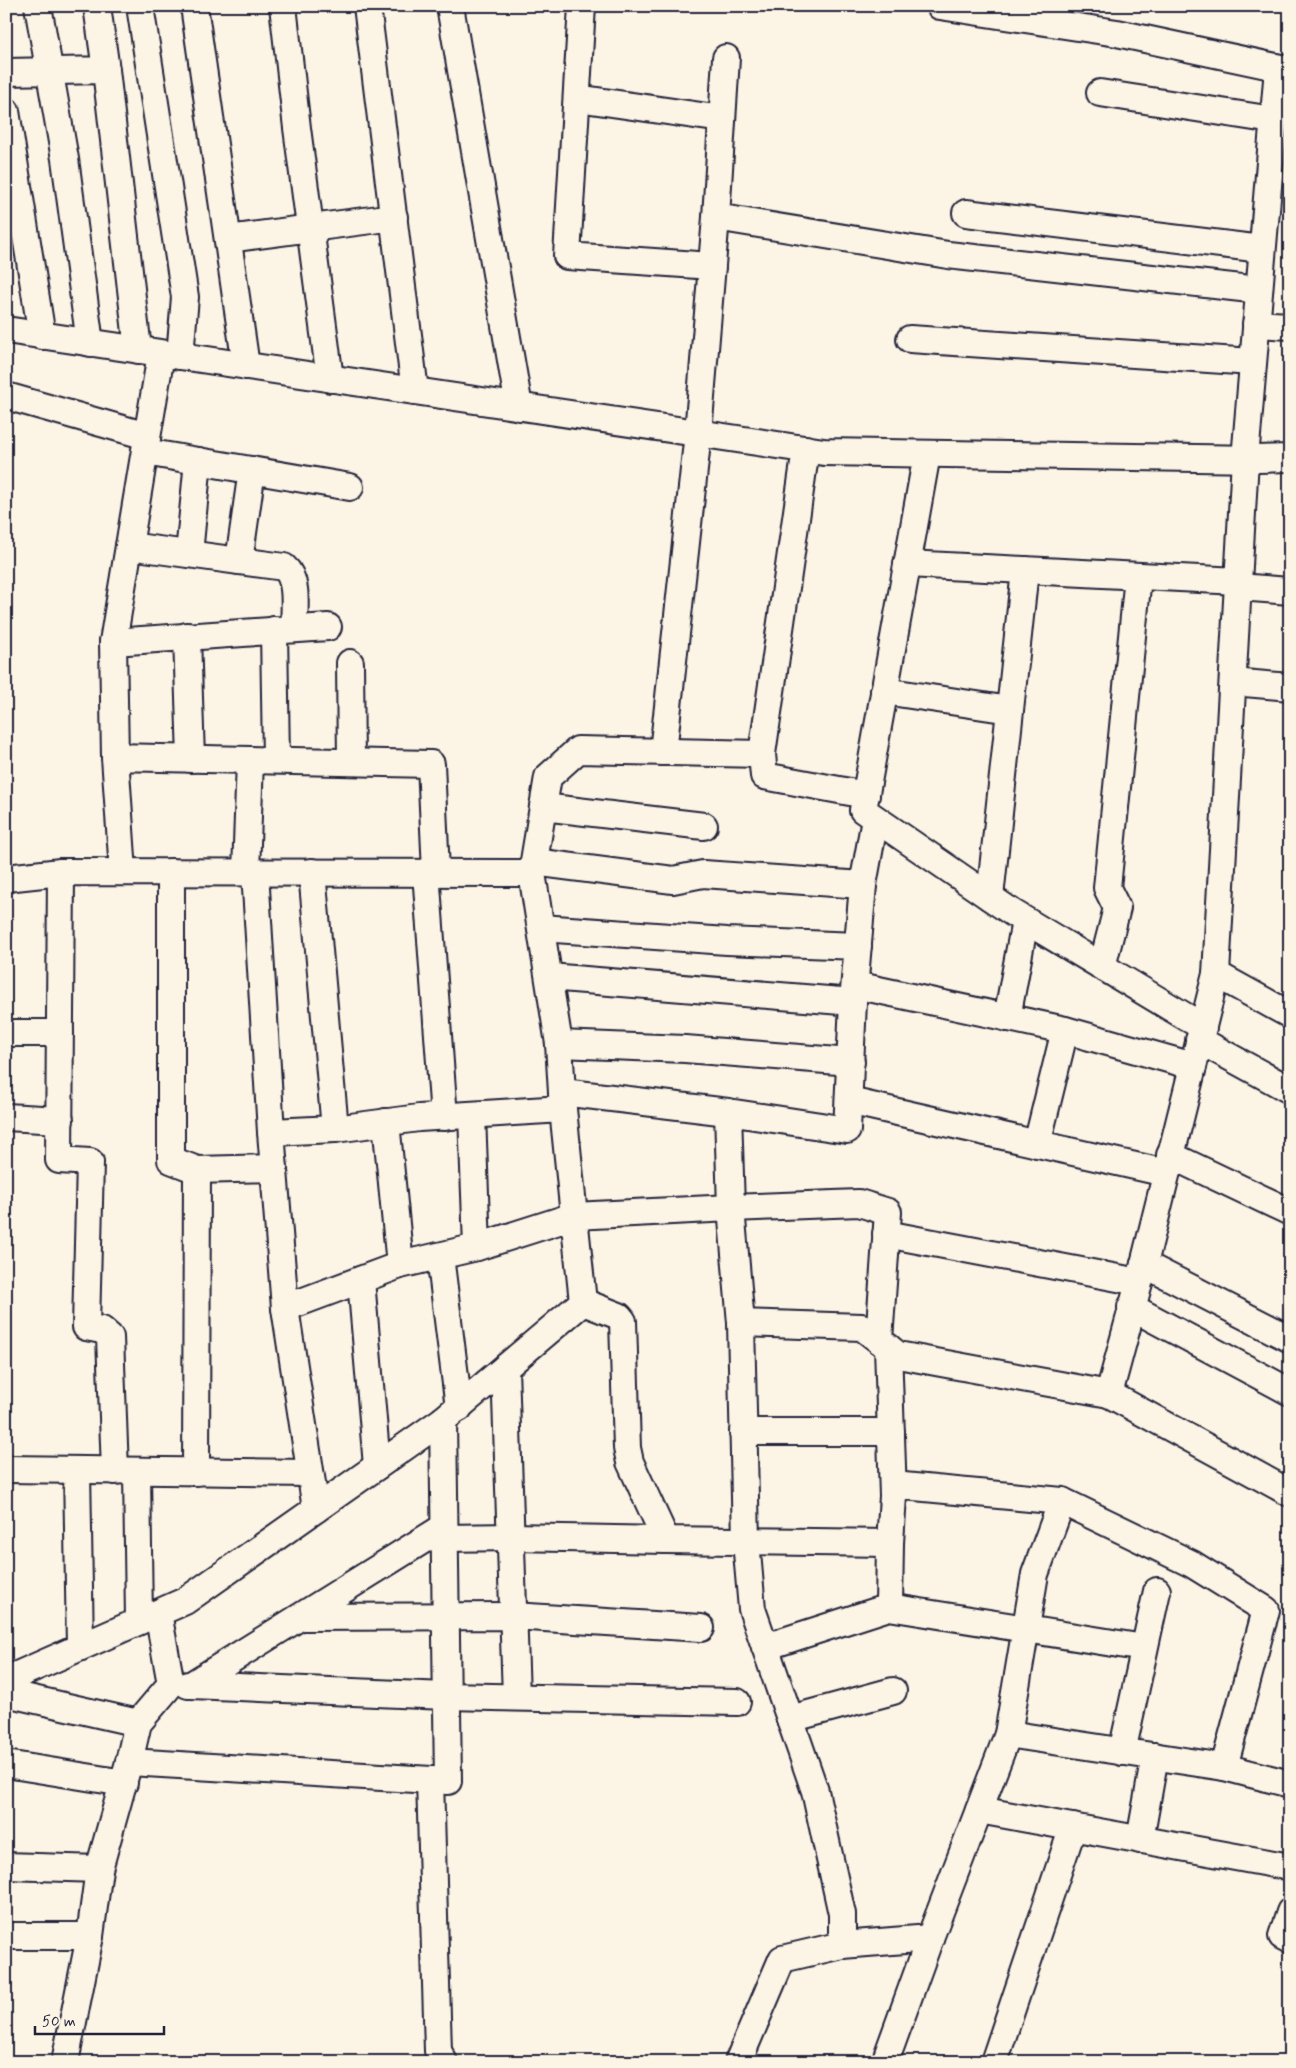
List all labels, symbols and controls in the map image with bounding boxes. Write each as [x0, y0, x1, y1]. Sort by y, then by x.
scale bar [35, 2003, 164, 2035]
text: 50 m [42, 2012, 76, 2032]

